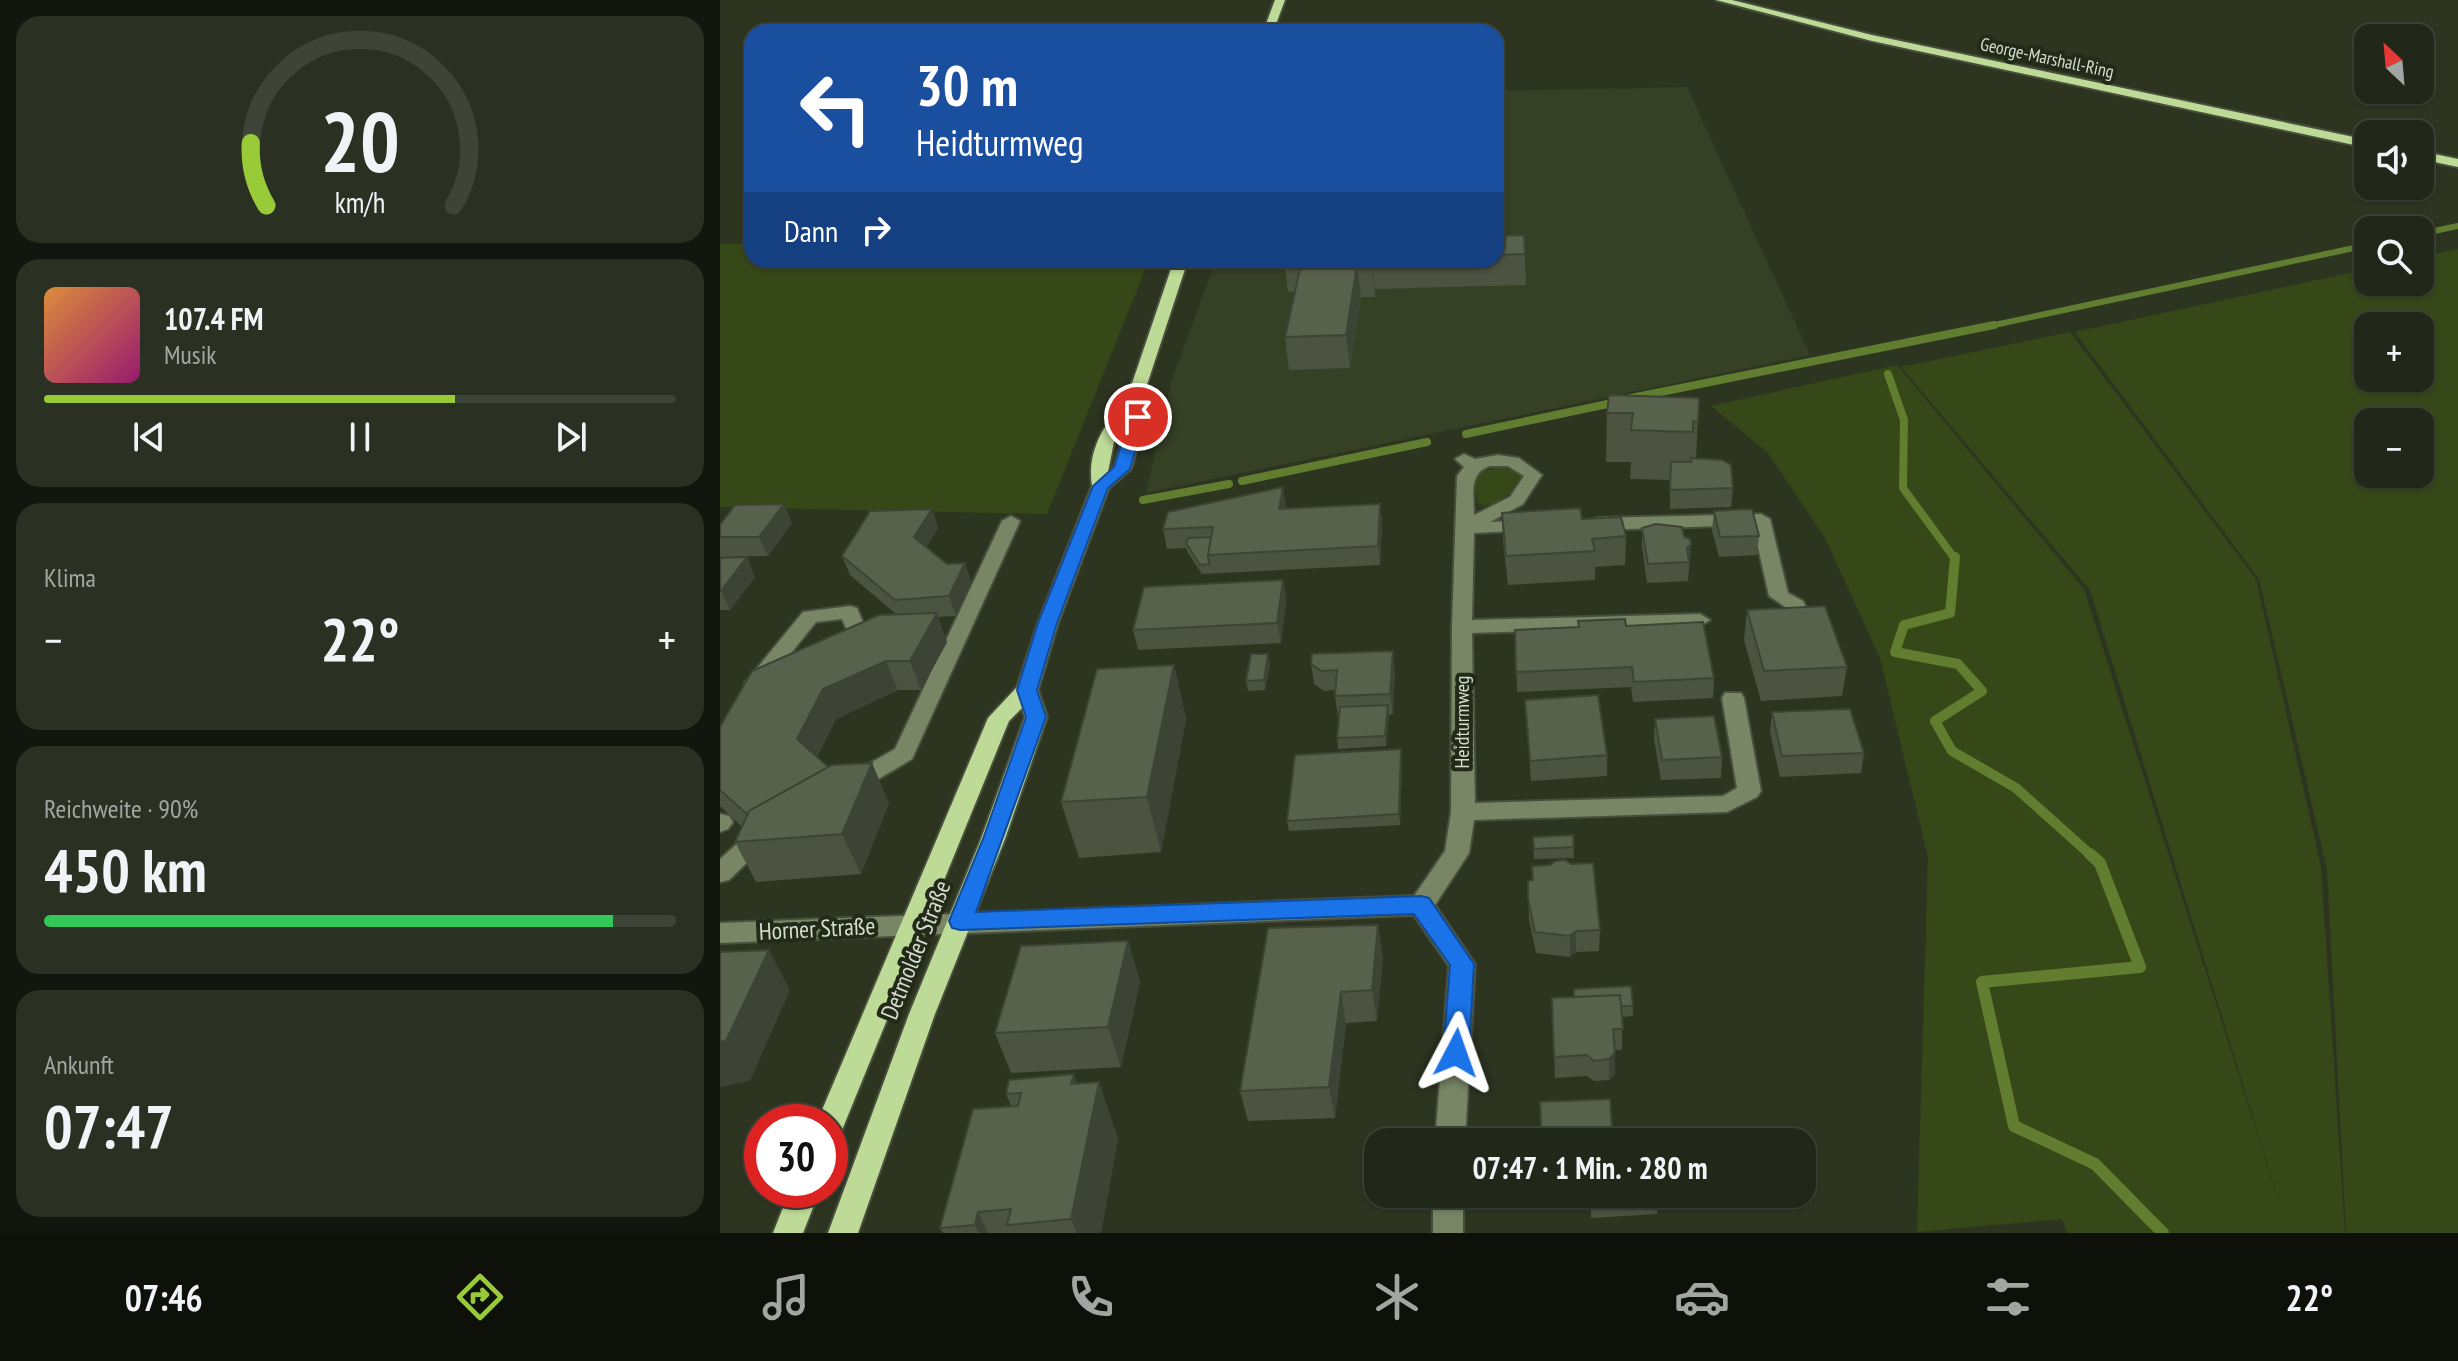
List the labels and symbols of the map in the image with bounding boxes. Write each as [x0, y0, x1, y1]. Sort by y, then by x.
north arrow [2354, 24, 2434, 104]
street label: George-Marshall-Ring [1978, 32, 2116, 83]
pin [1104, 383, 1172, 451]
street label: Heidturmweg [1449, 675, 1475, 769]
street label: Detmolder Straße [874, 876, 958, 1024]
street label: Horner Straße [758, 910, 876, 947]
position arrow [1414, 1011, 1498, 1095]
speed limit sign: 30 [744, 1104, 848, 1208]

